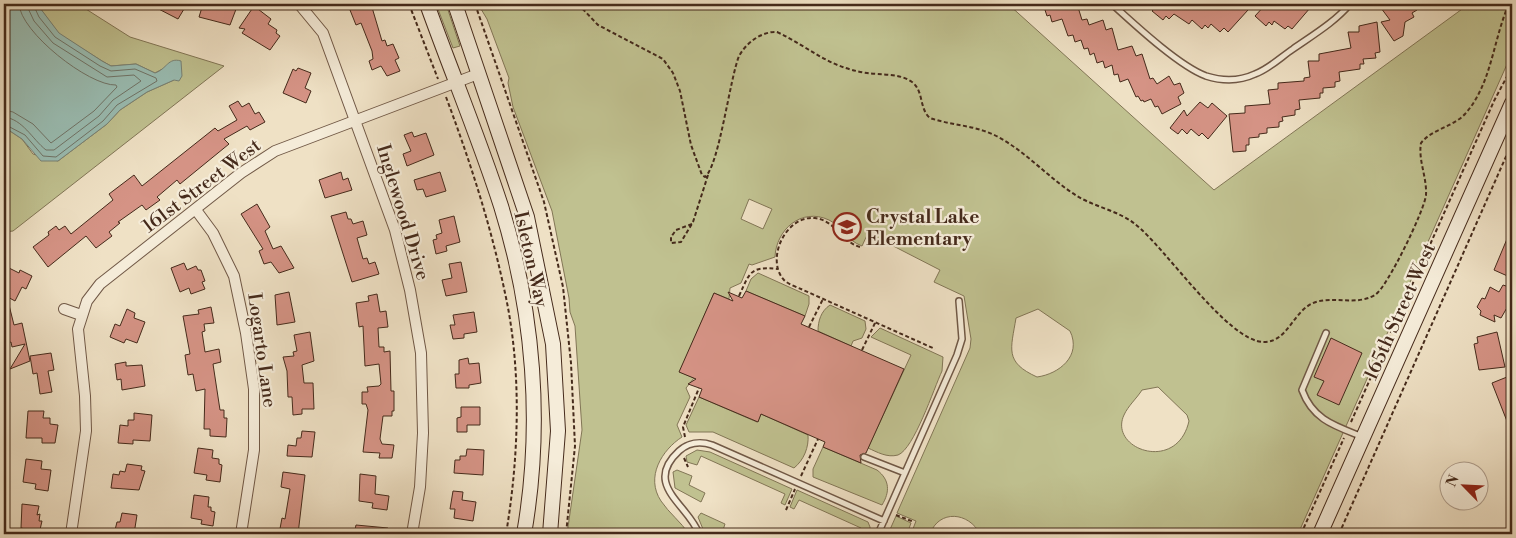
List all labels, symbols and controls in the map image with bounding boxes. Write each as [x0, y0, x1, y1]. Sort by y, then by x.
street label: 161st Street West [138, 133, 266, 238]
street label: Inglewood Drive [371, 141, 435, 283]
place label: Crystal Lake Elementary [866, 205, 979, 251]
street label: Isleton Way [508, 209, 554, 310]
school or university icon: Crystal Lake Elementary [832, 212, 862, 242]
street label: 165th Street West [1359, 239, 1441, 384]
street label: Logarto Lane [242, 291, 282, 409]
north arrow [1438, 460, 1488, 510]
text: N [1443, 472, 1464, 490]

